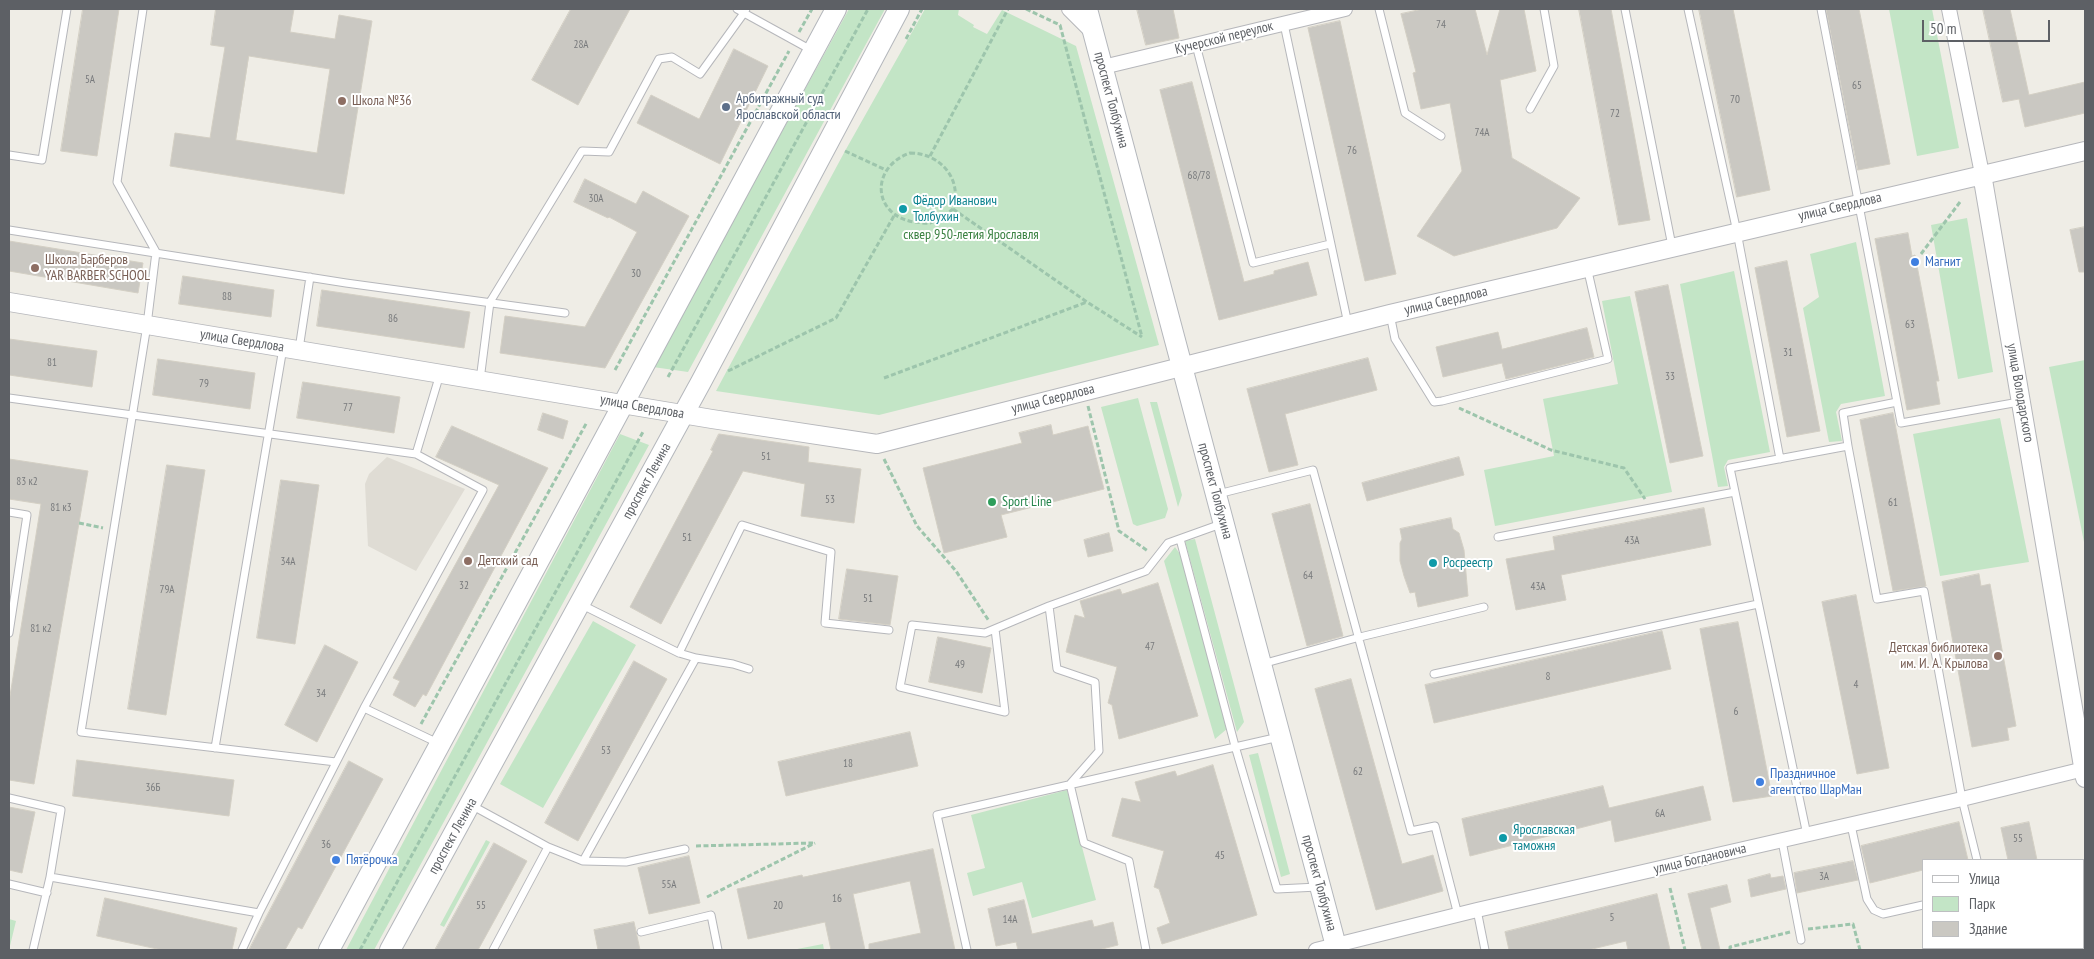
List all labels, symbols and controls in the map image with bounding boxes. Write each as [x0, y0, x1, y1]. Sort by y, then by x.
scale bar [1924, 10, 2052, 42]
street label: Кучерской переулок [1173, 18, 1275, 58]
house number: 74 [1436, 18, 1446, 32]
text: 50 m [1930, 19, 1956, 38]
house number: 28А [573, 38, 589, 52]
street label: проспект Толбухина [1090, 50, 1132, 150]
house number: 5А [85, 73, 95, 87]
house number: 65 [1852, 79, 1862, 93]
place label: Арбитражный суд Ярославской области [736, 91, 841, 124]
place label: Школа №36 [352, 93, 412, 109]
house number: 70 [1730, 93, 1740, 107]
marker: Школа №36 [336, 95, 348, 107]
marker: Арбитражный суд Ярославской области [720, 101, 732, 113]
house number: 72 [1610, 107, 1620, 121]
house number: 74А [1474, 126, 1490, 140]
house number: 76 [1347, 144, 1357, 158]
house number: 68/78 [1187, 169, 1211, 183]
street label: улица Свердлова [1797, 189, 1883, 225]
house number: 30А [588, 192, 604, 206]
place label: Фёдор Иванович Толбухин [913, 193, 997, 226]
marker: Фёдор Иванович Толбухин [897, 203, 909, 215]
park label: сквер 950-летия Ярославля [903, 227, 1039, 243]
place label: Школа Барберов YAR BARBER SCHOOL [45, 252, 150, 284]
place label: Магнит [1925, 254, 1960, 270]
marker: Магнит [1909, 256, 1921, 268]
marker: Школа Барберов YAR BARBER SCHOOL [29, 262, 41, 274]
house number: 30 [631, 267, 641, 281]
street label: улица Свердлова [1403, 283, 1489, 319]
house number: 88 [222, 290, 232, 304]
house number: 86 [388, 312, 398, 326]
house number: 63 [1905, 318, 1915, 332]
street label: улица Свердлова [199, 326, 285, 356]
street label: улица Володарского [2003, 342, 2037, 444]
house number: 31 [1783, 346, 1793, 360]
house number: 81 [47, 356, 57, 370]
house number: 33 [1665, 370, 1675, 384]
house number: 79 [199, 377, 209, 391]
street label: улица Свердлова [1010, 381, 1096, 417]
street label: улица Свердлова [599, 391, 685, 423]
house number: 77 [343, 401, 353, 415]
street label: проспект Ленина [619, 440, 675, 522]
street label: проспект Толбухина [1194, 441, 1236, 541]
house number: 51 [761, 450, 771, 464]
house number: 83 к2 [16, 475, 38, 489]
house number: 53 [825, 493, 835, 507]
place label: Sport Line [1002, 494, 1052, 510]
marker: Sport Line [986, 496, 998, 508]
house number: 61 [1888, 496, 1898, 510]
house number: 81 к3 [50, 501, 72, 515]
house number: 51 [682, 531, 692, 545]
house number: 43А [1624, 534, 1640, 548]
place label: Детский сад [478, 553, 538, 569]
house number: 34А [280, 555, 296, 569]
marker: Детский сад [462, 555, 474, 567]
place label: Росреестр [1443, 555, 1493, 571]
marker: Росреестр [1427, 557, 1439, 569]
house number: 64 [1303, 569, 1313, 583]
house number: 32 [459, 579, 469, 593]
house number: 43А [1530, 580, 1546, 594]
house number: 79А [159, 583, 175, 597]
house number: 51 [863, 592, 873, 606]
house number: 81 к2 [30, 622, 52, 636]
house number: 47 [1145, 640, 1155, 654]
place label: Детская библиотека им. И. А. Крылова [1889, 640, 1988, 672]
marker: Детская библиотека им. И. А. Крылова [1992, 650, 2004, 662]
house number: 49 [955, 658, 965, 672]
house number: 8 [1546, 670, 1550, 684]
house number: 4 [1854, 678, 1858, 692]
house number: 34 [316, 687, 326, 701]
house number: 6 [1734, 705, 1738, 719]
house number: 53 [601, 744, 611, 758]
house number: 18 [843, 757, 853, 771]
house number: 62 [1353, 765, 1363, 779]
place label: Праздничное агентство ШарМан [1770, 766, 1862, 799]
marker: Праздничное агентство ШарМан [1754, 776, 1766, 788]
house number: 36Б [146, 781, 160, 795]
street label: проспект Ленина [425, 795, 481, 877]
house number: 6А [1655, 807, 1665, 821]
place label: Ярославская таможня [1513, 822, 1575, 854]
marker: Ярославская таможня [1497, 832, 1509, 844]
house number: 55 [2013, 832, 2023, 846]
street label: проспект Толбухина [1298, 833, 1340, 933]
house number: 36 [321, 838, 331, 852]
street label: улица Богдановича [1652, 840, 1748, 878]
house number: 45 [1215, 849, 1225, 863]
place label: Пятёрочка [346, 852, 398, 868]
marker: Пятёрочка [330, 854, 342, 866]
legend [1922, 859, 2084, 949]
text: Улица [1969, 869, 2000, 888]
house number: 3А [1819, 870, 1829, 884]
house number: 55А [661, 878, 677, 892]
house number: 16 [832, 892, 842, 906]
text: Парк [1969, 894, 1995, 913]
house number: 55 [476, 899, 486, 913]
house number: 20 [773, 899, 783, 913]
house number: 5 [1610, 911, 1614, 925]
house number: 14А [1002, 913, 1018, 927]
text: Здание [1969, 919, 2007, 938]

